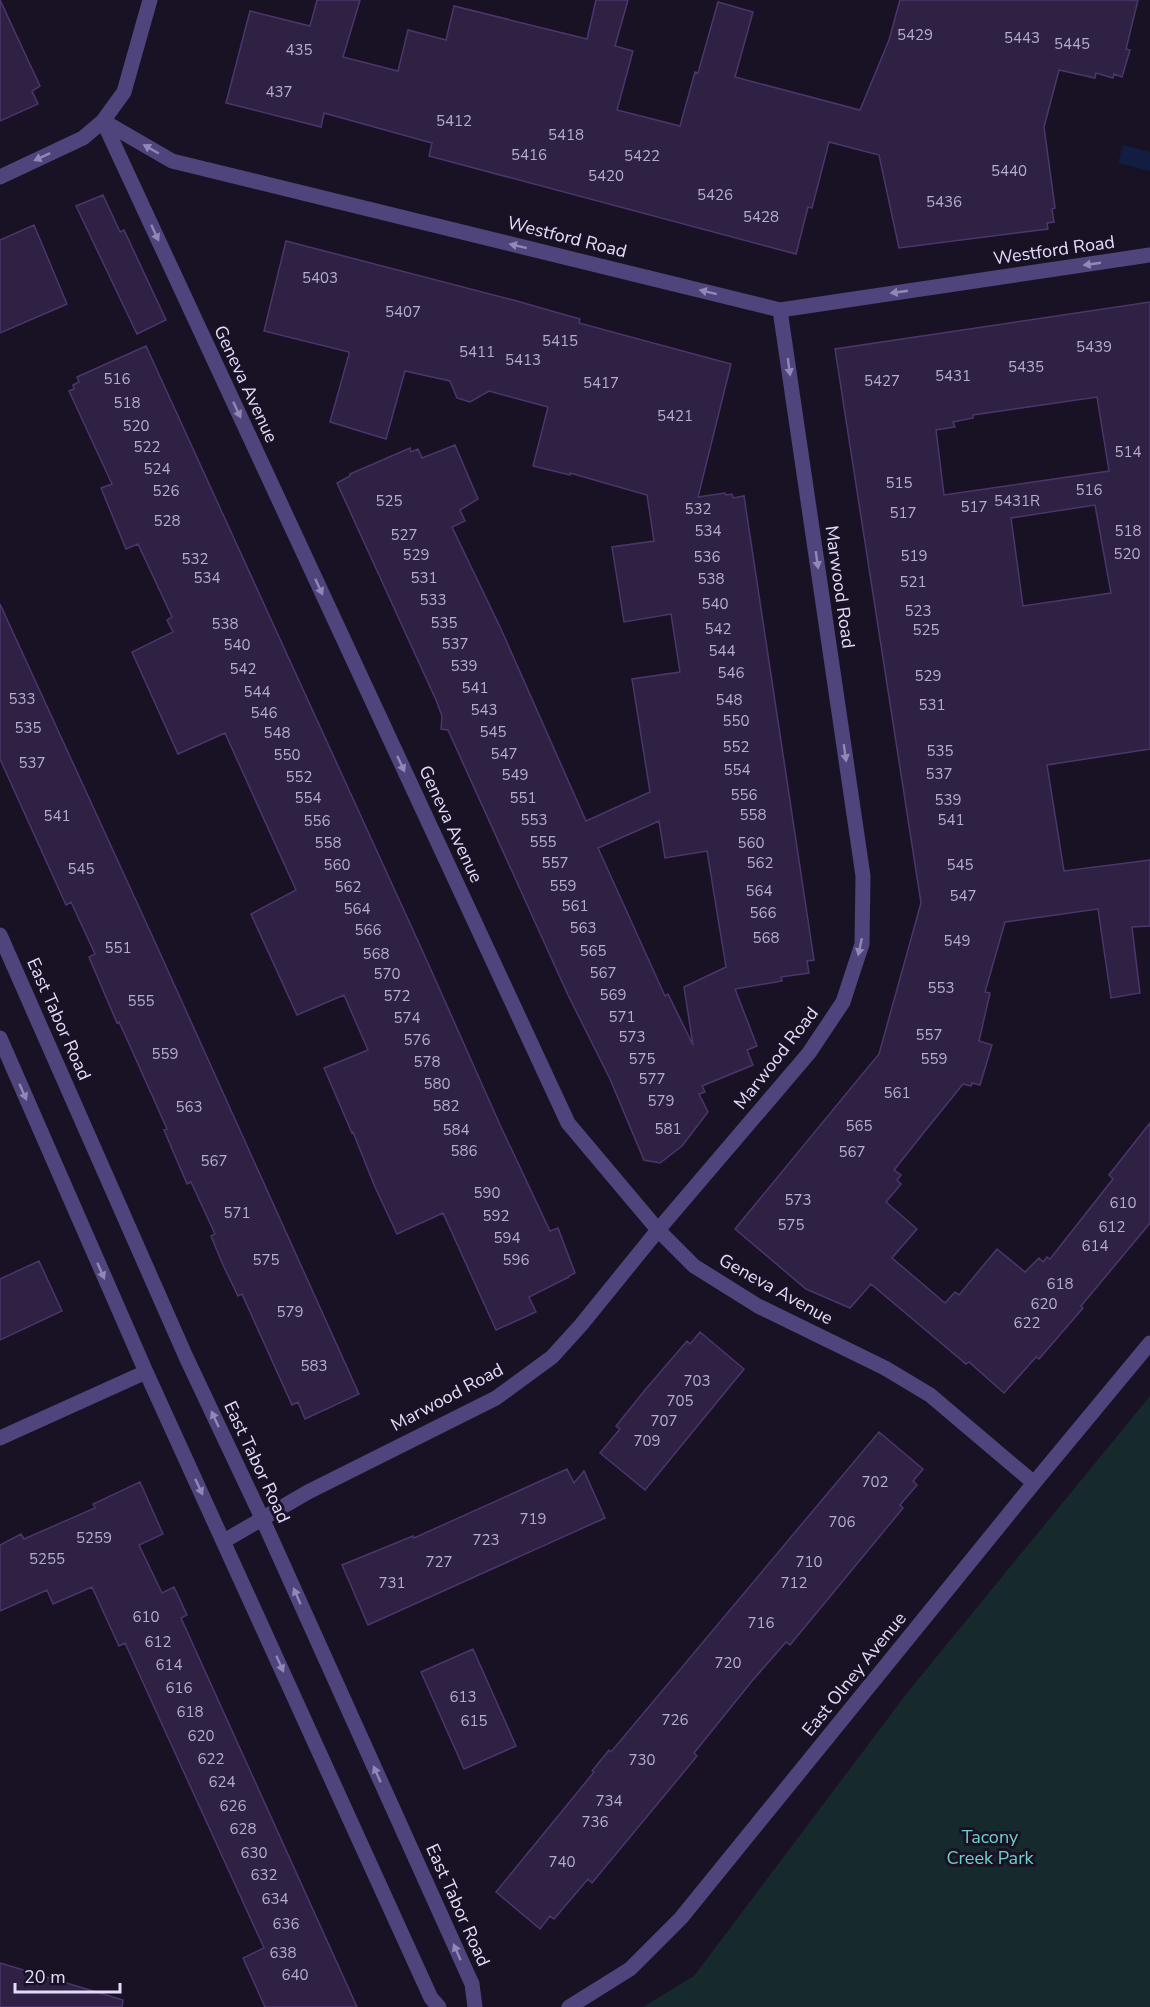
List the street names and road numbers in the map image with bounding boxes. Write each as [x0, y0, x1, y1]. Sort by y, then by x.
street label: Westford Road [505, 211, 629, 263]
street label: Westford Road [992, 230, 1116, 270]
street label: Geneva Avenue [208, 321, 284, 447]
street label: Marwood Road [819, 524, 861, 650]
street label: Geneva Avenue [413, 761, 489, 887]
street label: East Tabor Road [21, 954, 97, 1084]
street label: Marwood Road [728, 1002, 824, 1114]
street label: Geneva Avenue [715, 1248, 837, 1330]
street label: Marwood Road [387, 1357, 507, 1437]
street label: East Tabor Road [218, 1397, 296, 1527]
street label: East Olney Avenue [796, 1607, 912, 1741]
street label: East Tabor Road [420, 1840, 496, 1970]

